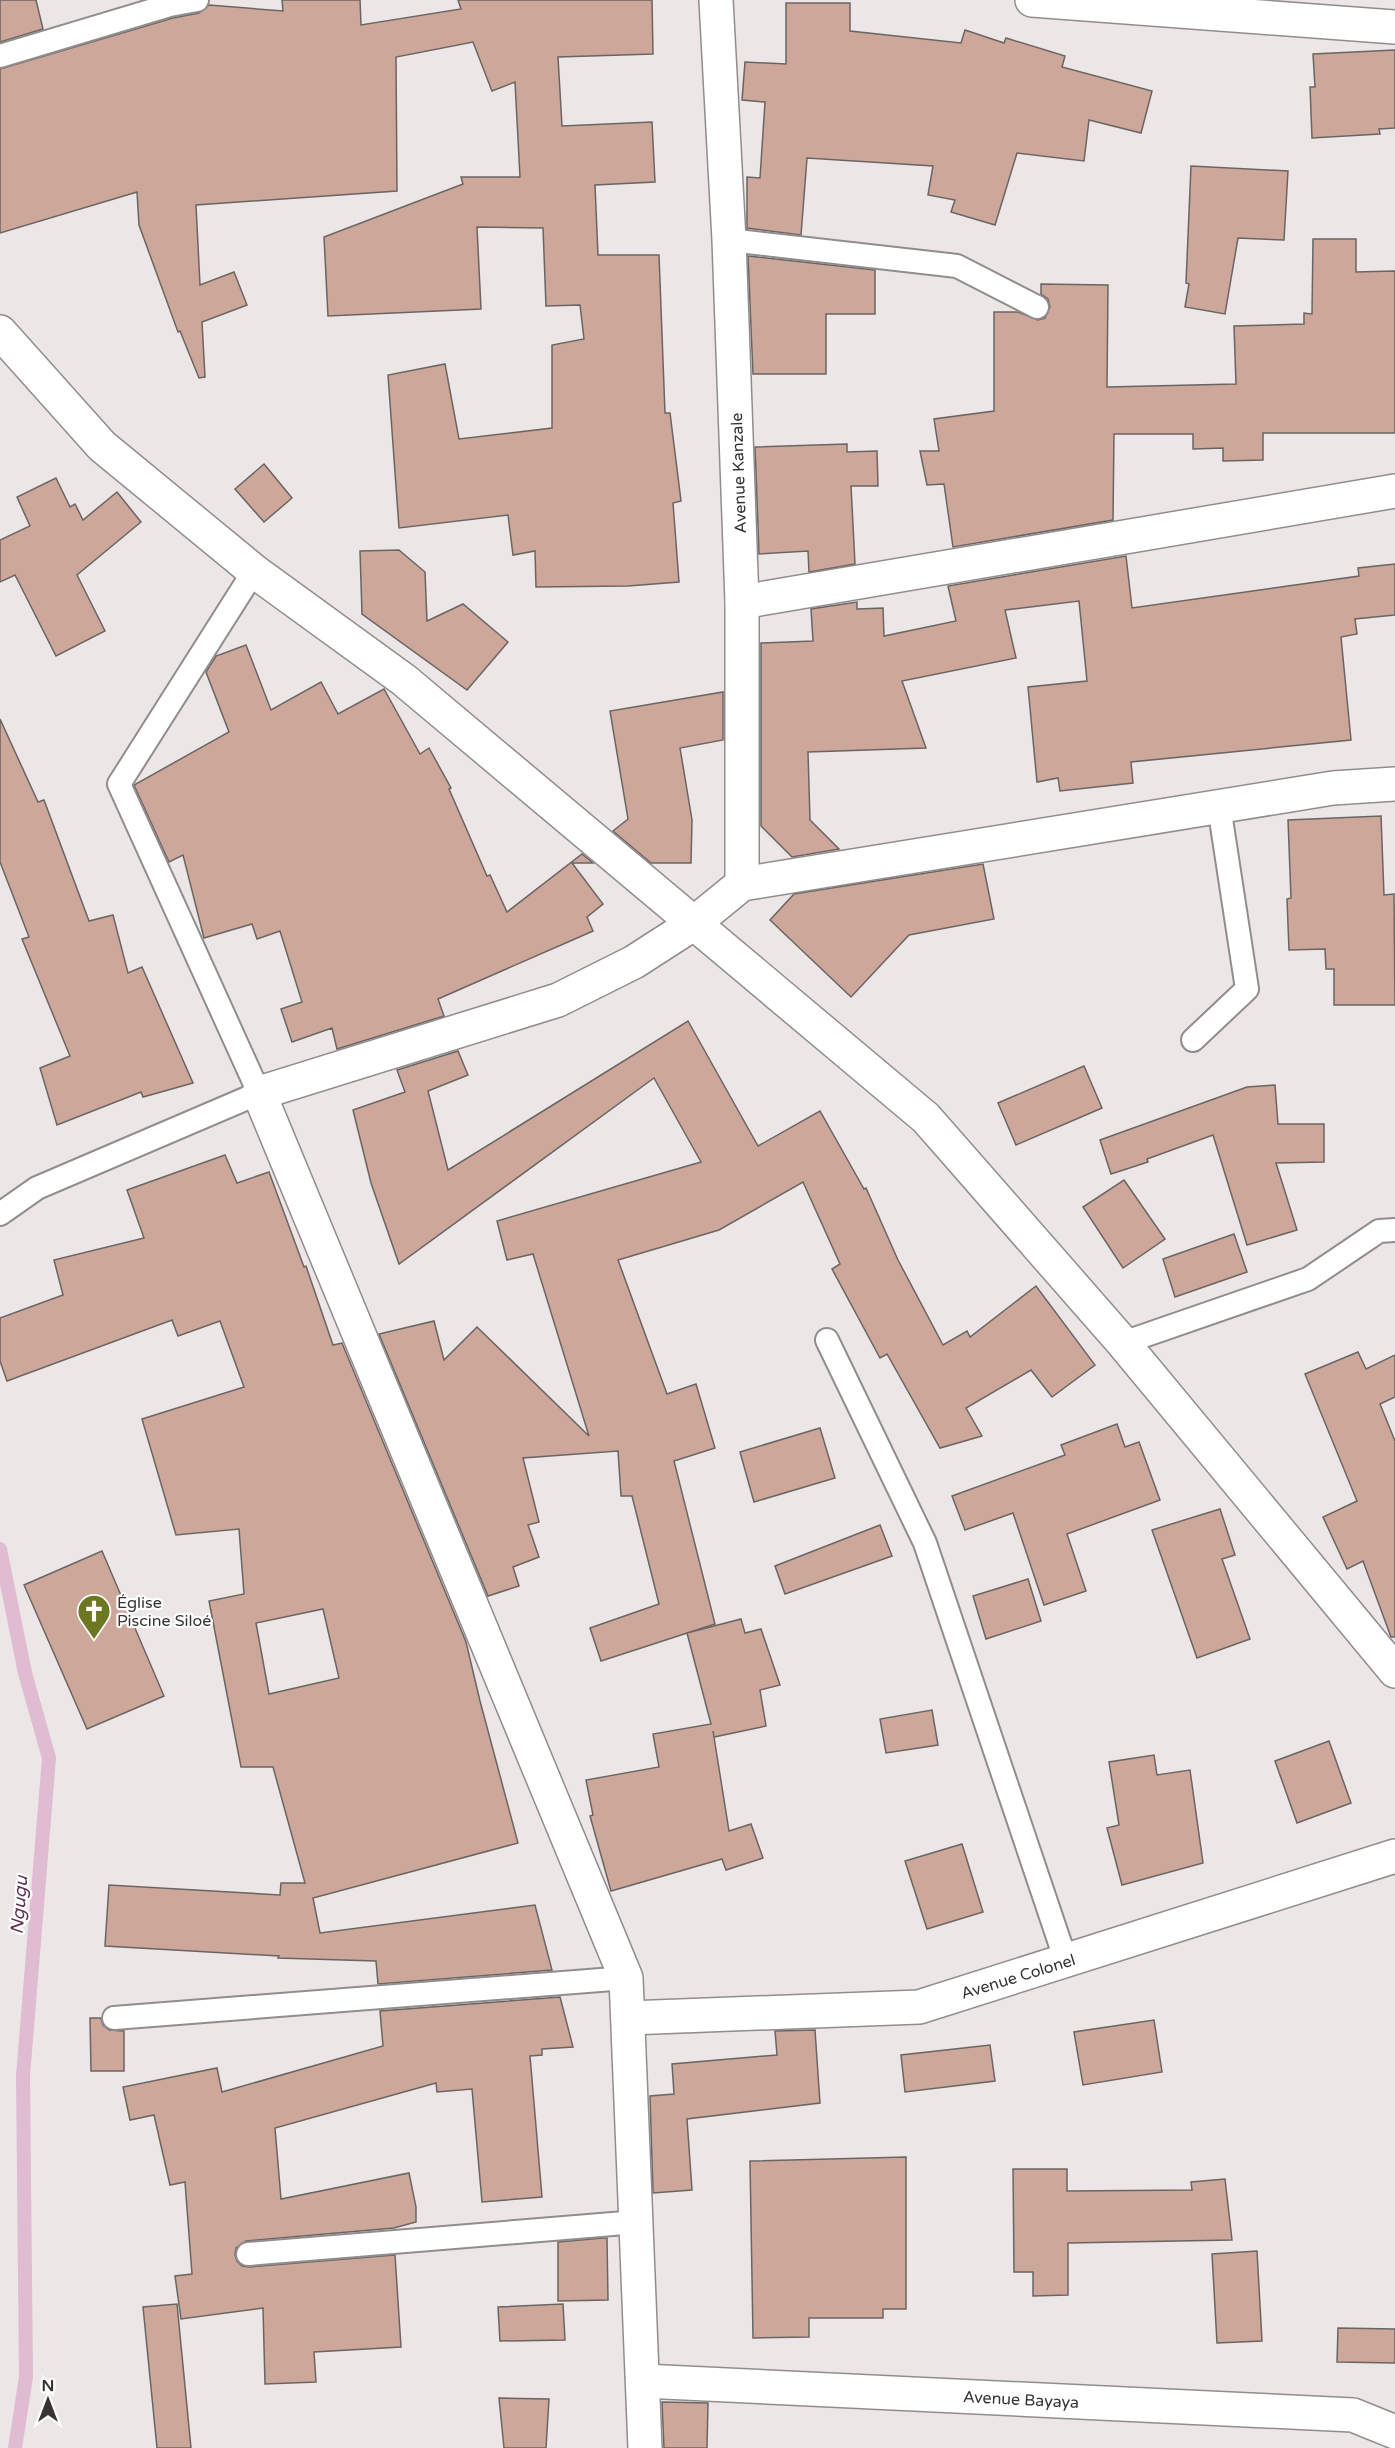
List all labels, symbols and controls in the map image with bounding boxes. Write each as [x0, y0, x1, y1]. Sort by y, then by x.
street label: Avenue Kanzale [727, 412, 751, 534]
church icon: Église Piscine Siloé [76, 1593, 112, 1640]
place label: Église Piscine Siloé [117, 1593, 211, 1631]
water label: Ngugu [5, 1874, 33, 1935]
street label: Avenue Colonel [959, 1950, 1078, 2004]
north arrow [18, 2370, 78, 2430]
text: N [42, 2376, 54, 2396]
street label: Avenue Bayaya [962, 2387, 1079, 2413]

